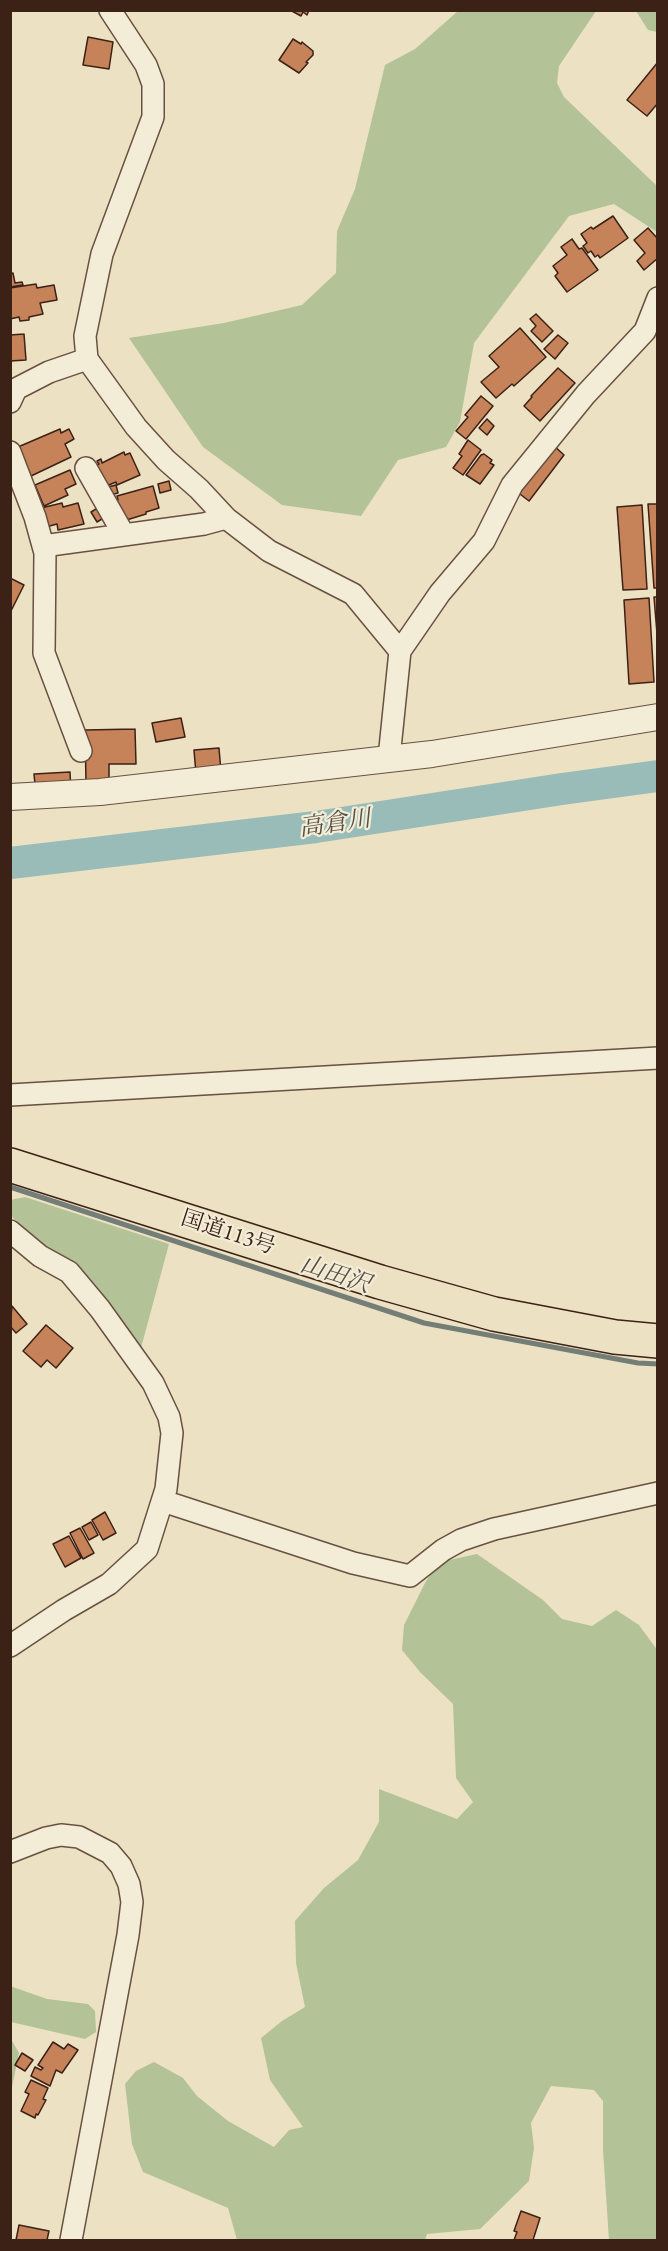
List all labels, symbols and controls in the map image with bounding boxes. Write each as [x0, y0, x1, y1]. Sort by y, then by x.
water label: 高倉川 [297, 805, 373, 843]
street label: 国道113号 [177, 1205, 279, 1261]
water label: 山田沢 [296, 1250, 374, 1300]

